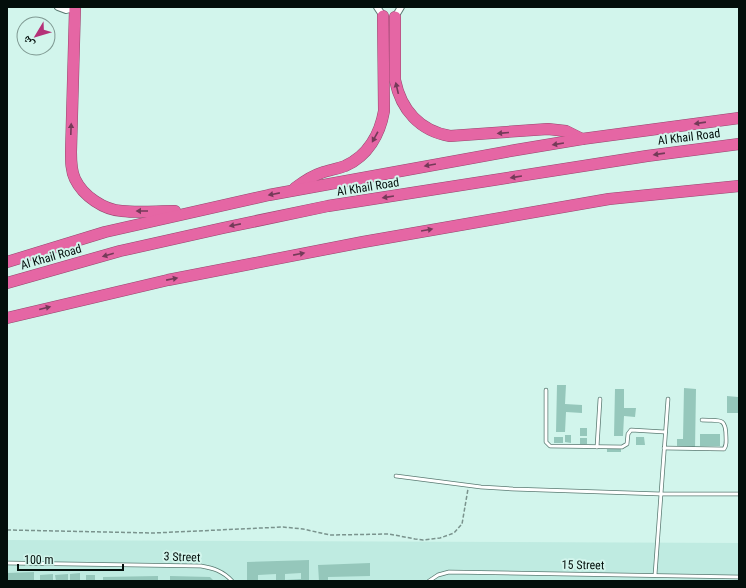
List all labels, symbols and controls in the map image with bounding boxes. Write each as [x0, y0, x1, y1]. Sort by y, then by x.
north arrow [16, 16, 56, 56]
text: ش [20, 32, 38, 50]
one-way arrow [394, 82, 400, 94]
one-way arrow [694, 120, 706, 127]
one-way arrow [68, 122, 74, 135]
street label: Al Khail Road [657, 126, 721, 148]
one-way arrow [497, 129, 510, 136]
one-way arrow [372, 131, 379, 143]
one-way arrow [552, 141, 564, 147]
one-way arrow [653, 151, 665, 157]
one-way arrow [423, 162, 436, 168]
one-way arrow [510, 174, 522, 180]
street label: Al Khail Road [336, 175, 400, 199]
one-way arrow [268, 192, 280, 198]
one-way arrow [382, 194, 394, 200]
one-way arrow [135, 208, 148, 214]
one-way arrow [229, 223, 241, 229]
one-way arrow [421, 227, 433, 233]
street label: Al Khail Road [19, 242, 83, 272]
one-way arrow [293, 251, 305, 257]
one-way arrow [102, 252, 114, 258]
one-way arrow [165, 276, 178, 282]
one-way arrow [39, 305, 51, 311]
scale bar [18, 546, 123, 572]
street label: 3 Street [163, 549, 201, 565]
text: 100 m [24, 553, 54, 567]
street label: 15 Street [562, 558, 605, 572]

